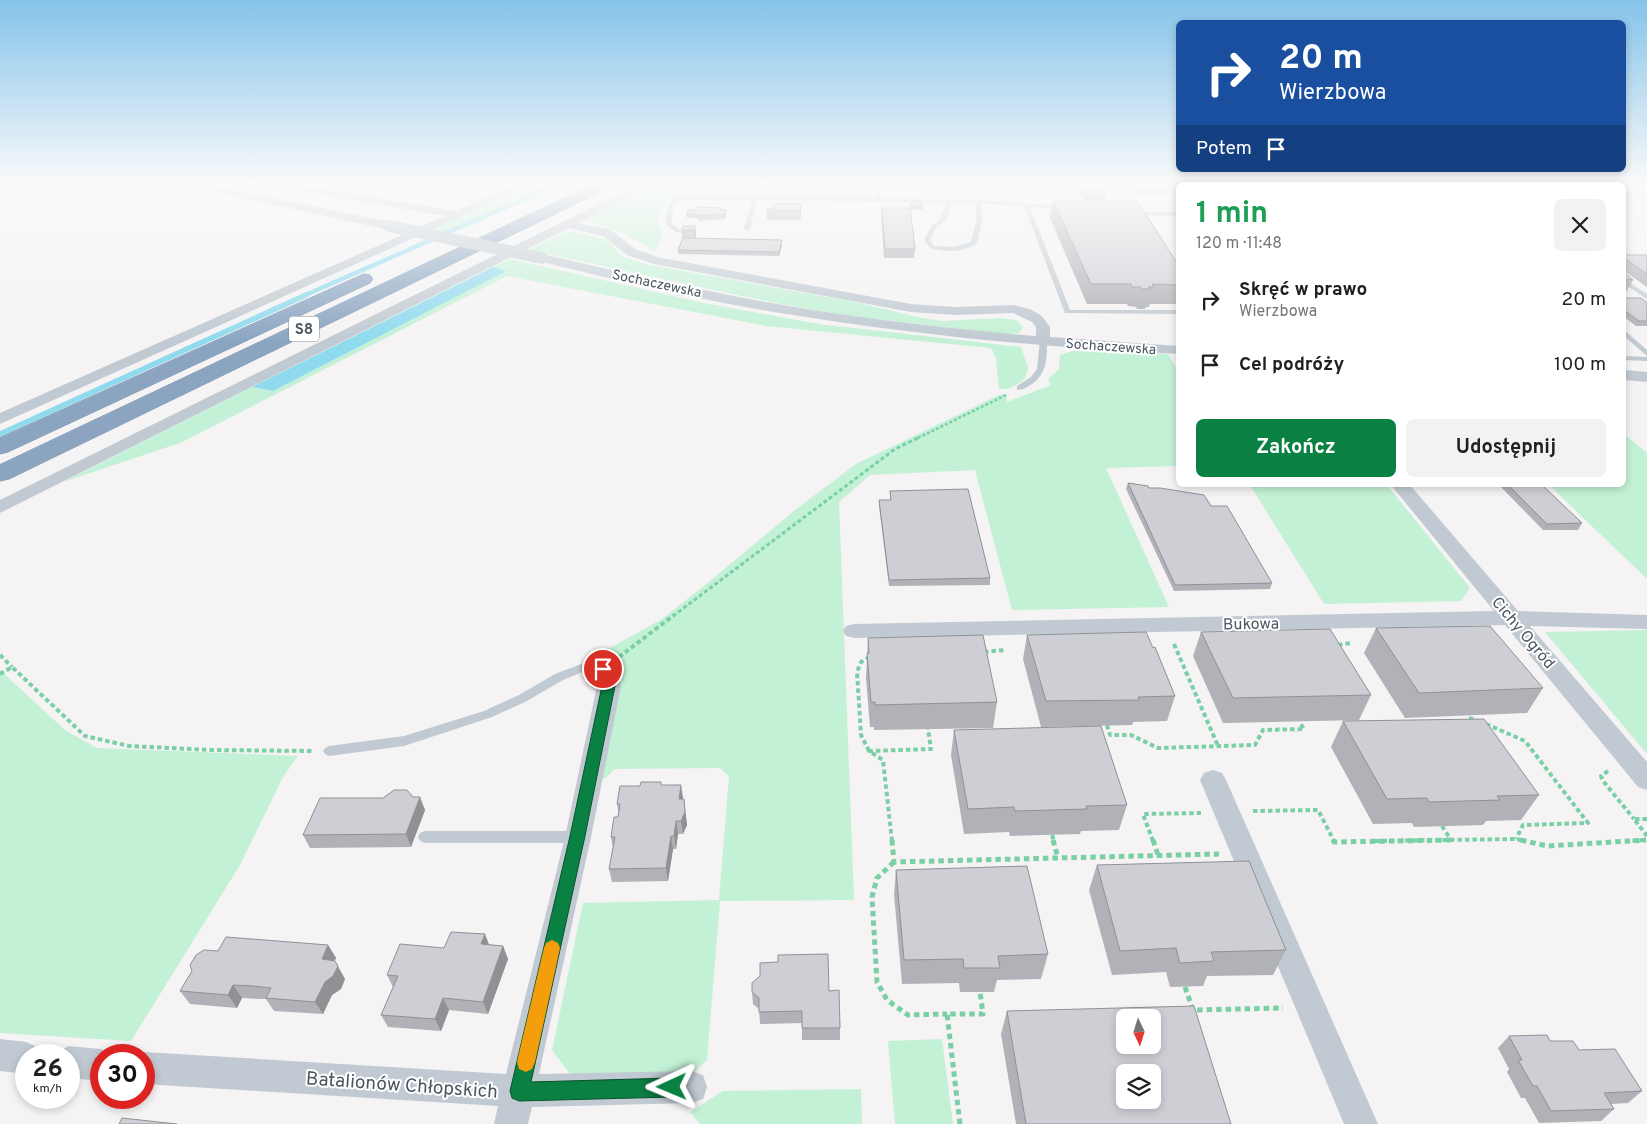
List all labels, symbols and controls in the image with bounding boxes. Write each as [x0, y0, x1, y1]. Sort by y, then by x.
text: 20 m [1279, 37, 1363, 81]
icon: right [1196, 40, 1261, 105]
text: Wierzbowa [1279, 80, 1386, 107]
icon: arrive [1262, 135, 1290, 163]
text: Potem [1196, 137, 1252, 161]
text: 1 min [1196, 196, 1268, 233]
button: close [1554, 199, 1606, 251]
text: 120 m · 11:48 [1196, 234, 1282, 254]
street label: Sochaczewska [610, 267, 703, 302]
text: Skręć w prawo [1239, 278, 1367, 302]
icon: right [1196, 286, 1224, 314]
text: 20 m [1562, 288, 1606, 312]
text: Wierzbowa [1239, 302, 1317, 322]
road number: S8 [289, 316, 319, 342]
street label: Sochaczewska [1065, 336, 1157, 359]
icon: arrive [1196, 351, 1224, 379]
text: Cel podróży [1239, 353, 1344, 377]
text: 100 m [1554, 353, 1606, 377]
button: Zakończ [1196, 419, 1396, 477]
button: Udostępnij [1406, 419, 1606, 477]
street label: Cichy Ogród [1487, 593, 1558, 673]
street label: Bukowa [1223, 615, 1279, 635]
pin [582, 648, 624, 690]
icon: arrive [589, 655, 617, 683]
north arrow [1116, 1009, 1161, 1054]
map controls [1116, 1009, 1161, 1109]
speed limit sign: 30 [90, 1044, 155, 1109]
text: 26 [32, 1054, 63, 1086]
position arrow [645, 1060, 697, 1112]
button: layers [1116, 1064, 1161, 1109]
street label: Batalionów Chłopskich [305, 1067, 499, 1105]
text: km/h [33, 1081, 62, 1097]

